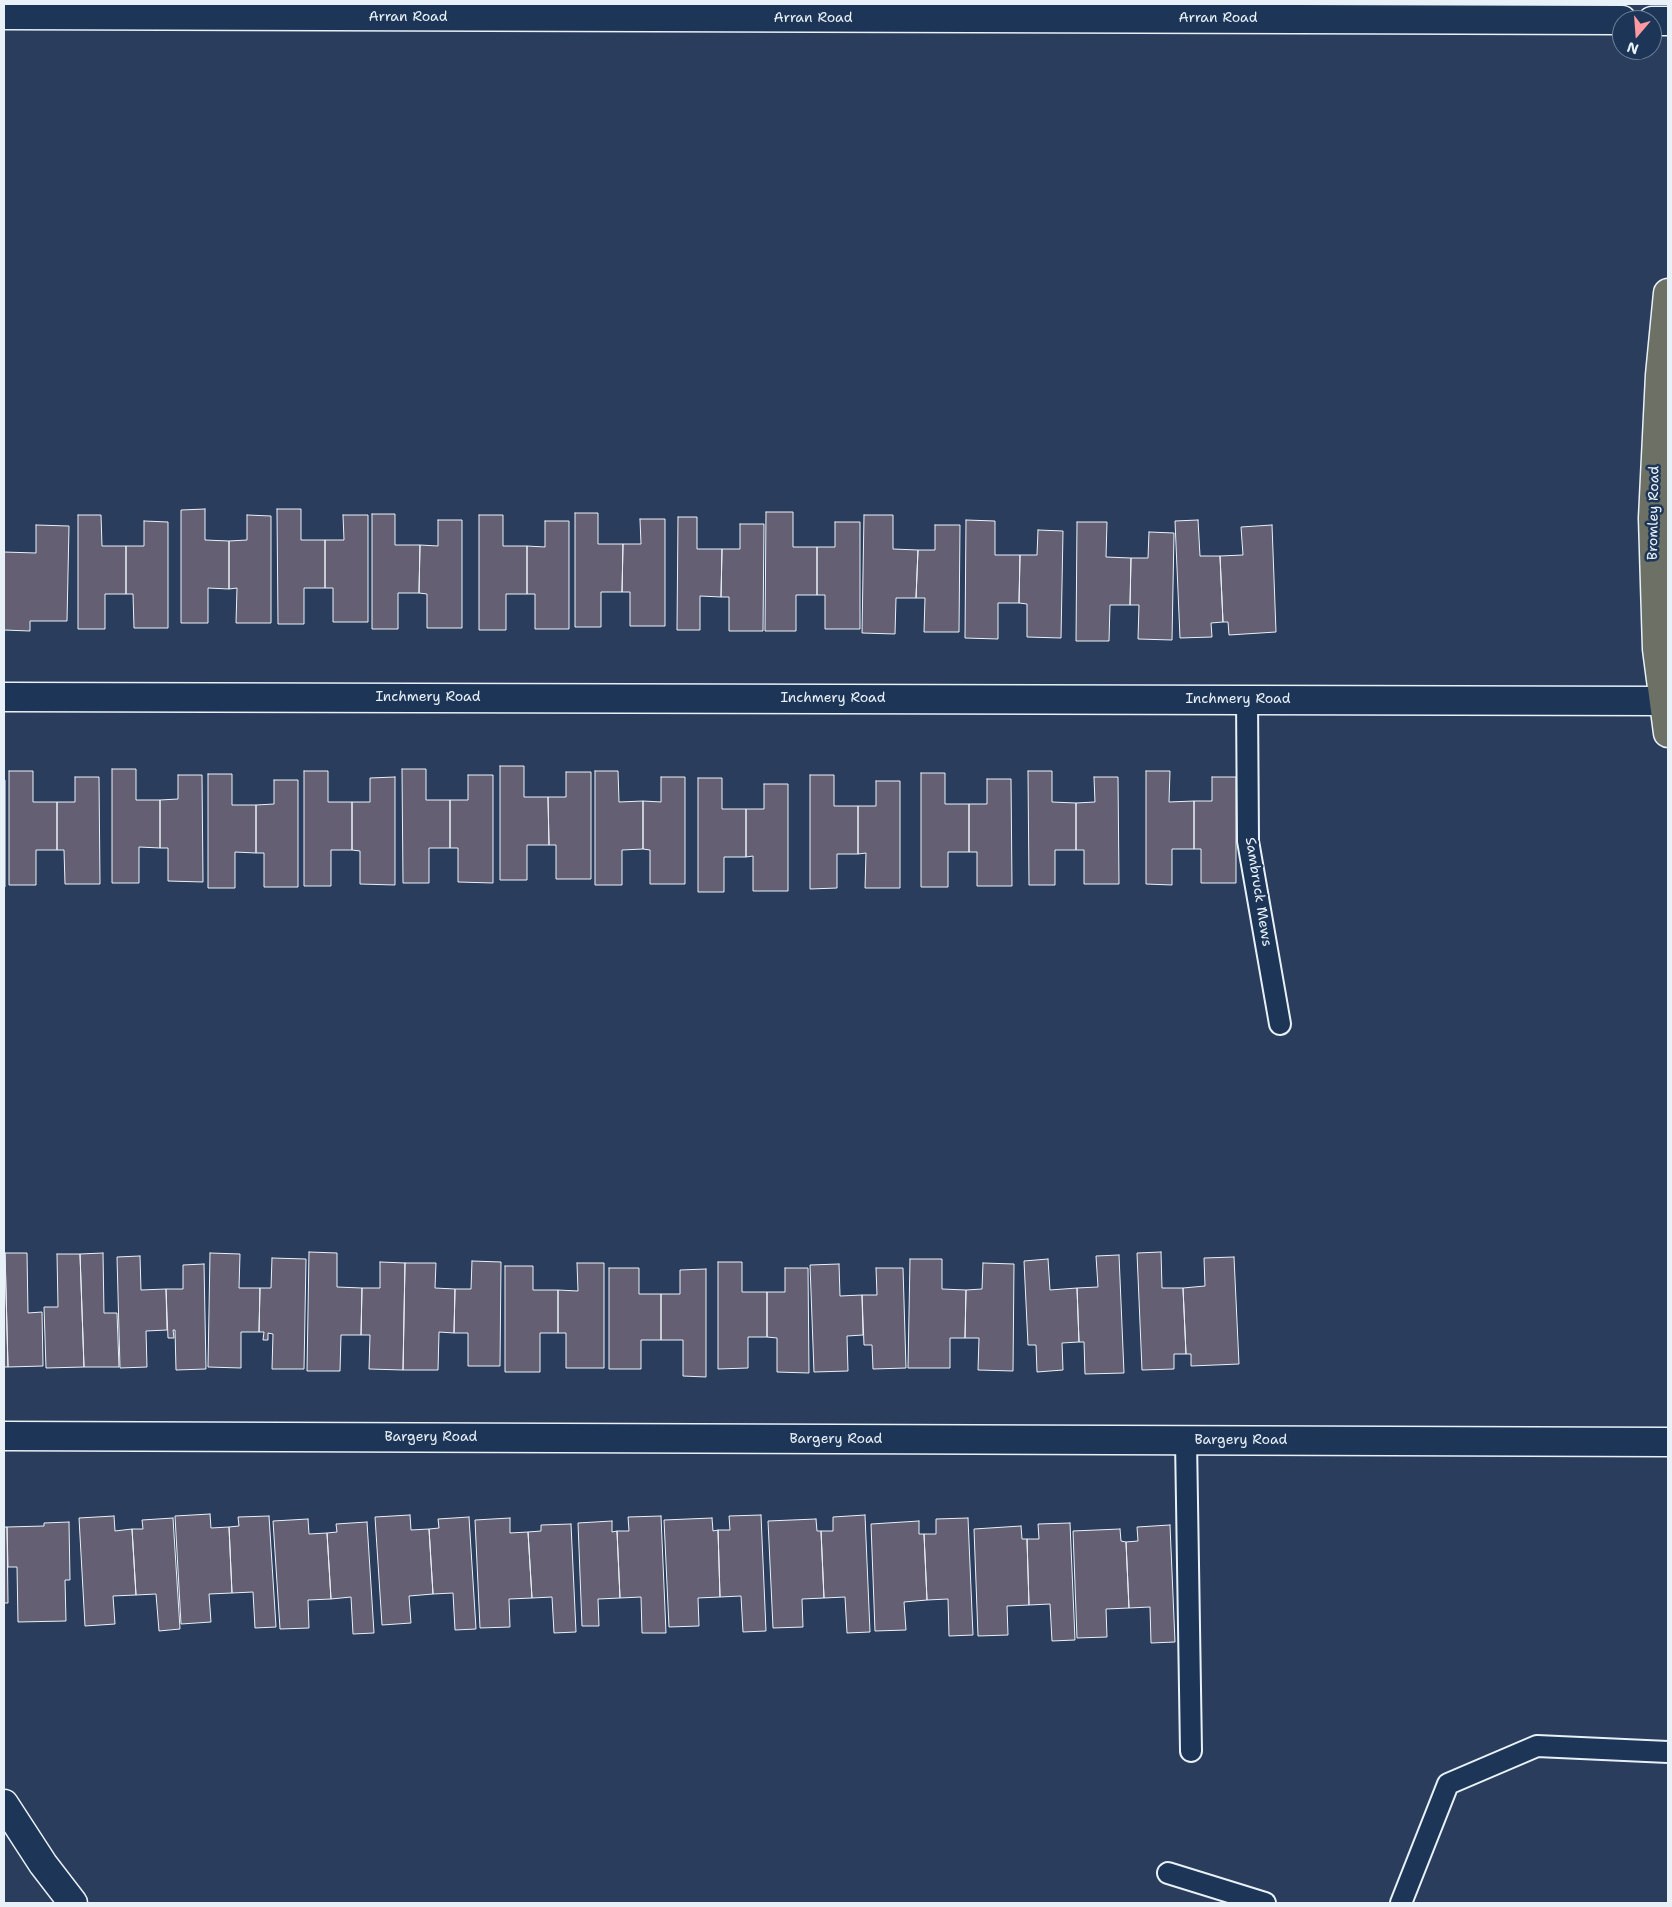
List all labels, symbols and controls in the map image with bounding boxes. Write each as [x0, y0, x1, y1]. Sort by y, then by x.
street label: Arran Road [368, 9, 448, 25]
street label: Arran Road [773, 10, 853, 26]
street label: Arran Road [1178, 10, 1258, 26]
north arrow [1612, 10, 1662, 60]
text: N [1625, 38, 1641, 59]
street label: Bromley Road [1645, 466, 1663, 560]
street label: Inchmery Road [375, 689, 481, 705]
street label: Inchmery Road [780, 690, 886, 706]
street label: Inchmery Road [1185, 691, 1291, 707]
street label: Sambruck Mews [1241, 836, 1275, 948]
street label: Bargery Road [385, 1429, 477, 1445]
street label: Bargery Road [790, 1431, 882, 1447]
street label: Bargery Road [1195, 1432, 1287, 1448]

